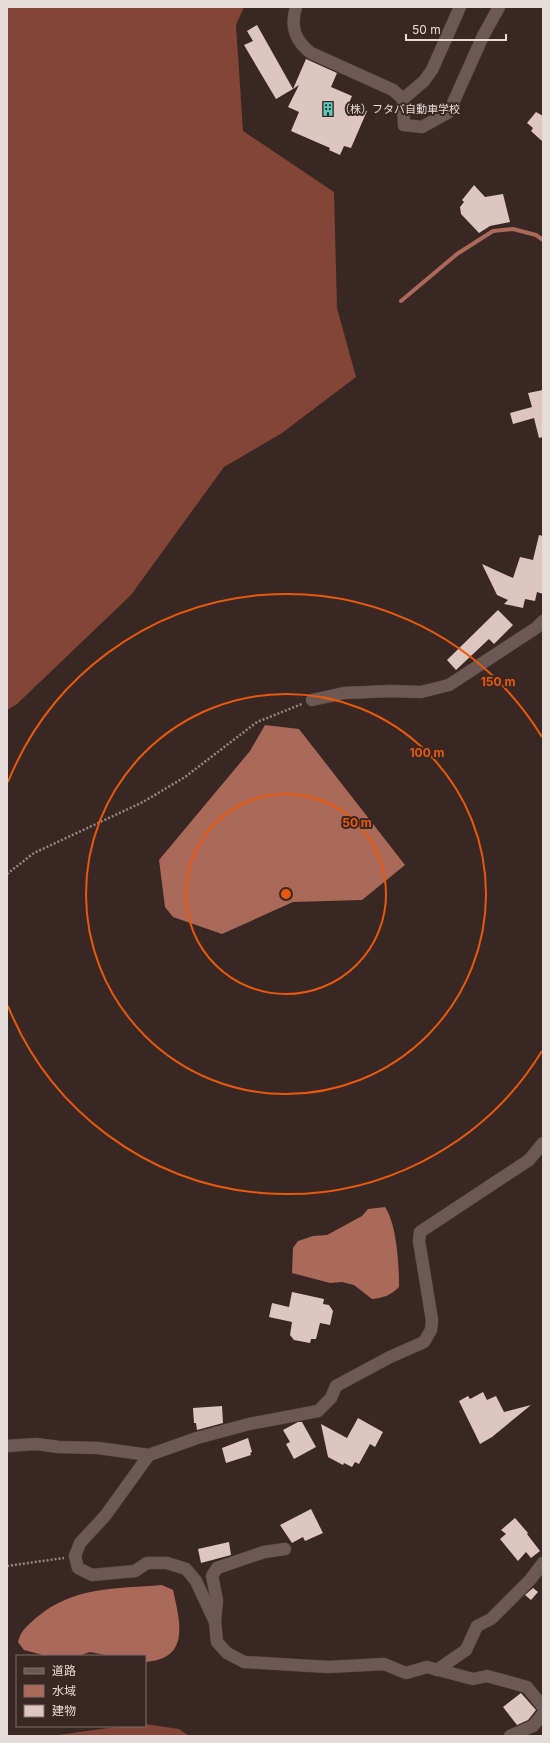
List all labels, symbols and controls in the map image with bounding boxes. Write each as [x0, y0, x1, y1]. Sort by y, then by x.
scale bar [406, 16, 506, 42]
text: 50 m [412, 22, 441, 37]
building icon: （株）フタバ自動車学校 [320, 101, 336, 117]
place label: （株）フタバ自動車学校 [339, 102, 460, 116]
text: 150 m [481, 674, 515, 689]
text: 100 m [409, 745, 445, 760]
text: 50 m [342, 815, 372, 830]
centre of rings [279, 887, 293, 901]
legend [16, 1655, 146, 1727]
text: 道路 [52, 1663, 76, 1678]
text: 水域 [52, 1683, 76, 1698]
text: 建物 [52, 1703, 76, 1718]

